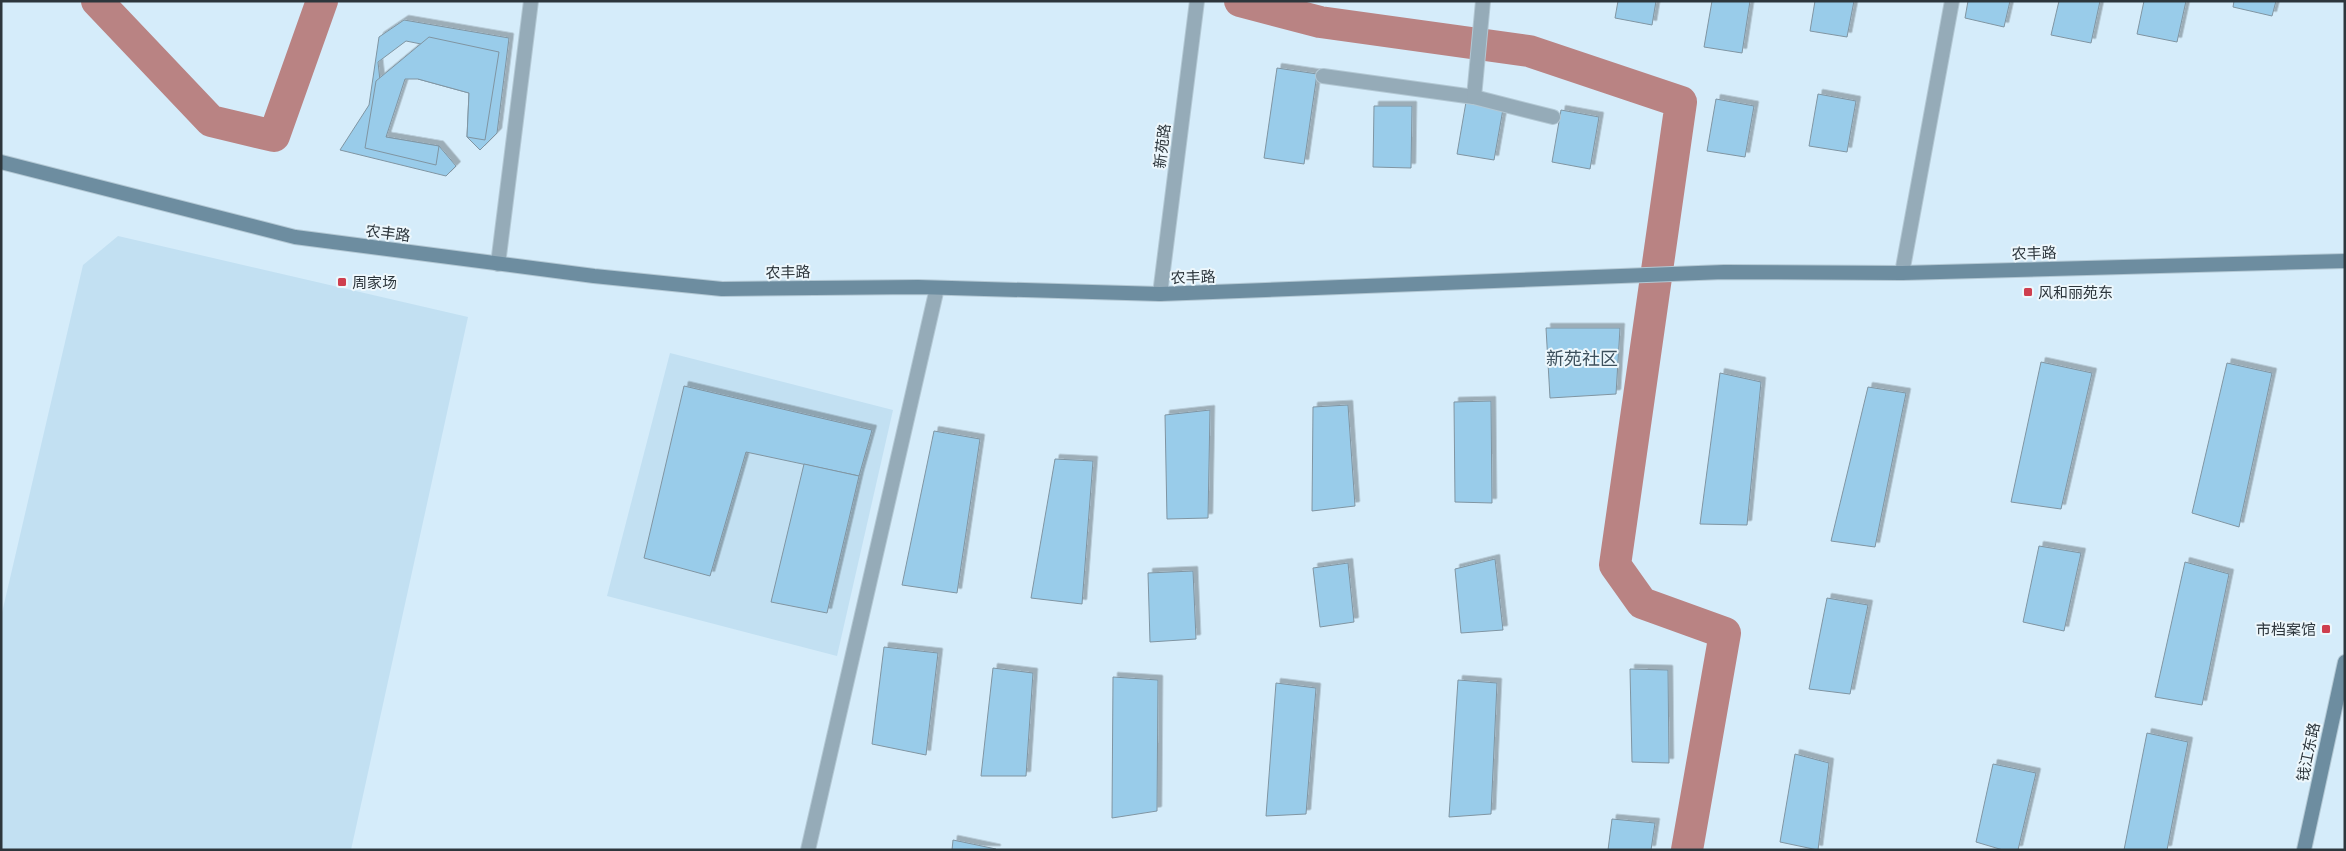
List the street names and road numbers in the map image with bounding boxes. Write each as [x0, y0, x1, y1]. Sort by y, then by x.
street label: 新苑路 [1151, 123, 1173, 169]
street label: 农丰路 [365, 222, 411, 244]
street label: 农丰路 [2011, 244, 2057, 262]
street label: 农丰路 [765, 263, 811, 281]
street label: 农丰路 [1170, 268, 1216, 286]
street label: 钱江东路 [2293, 721, 2323, 783]

